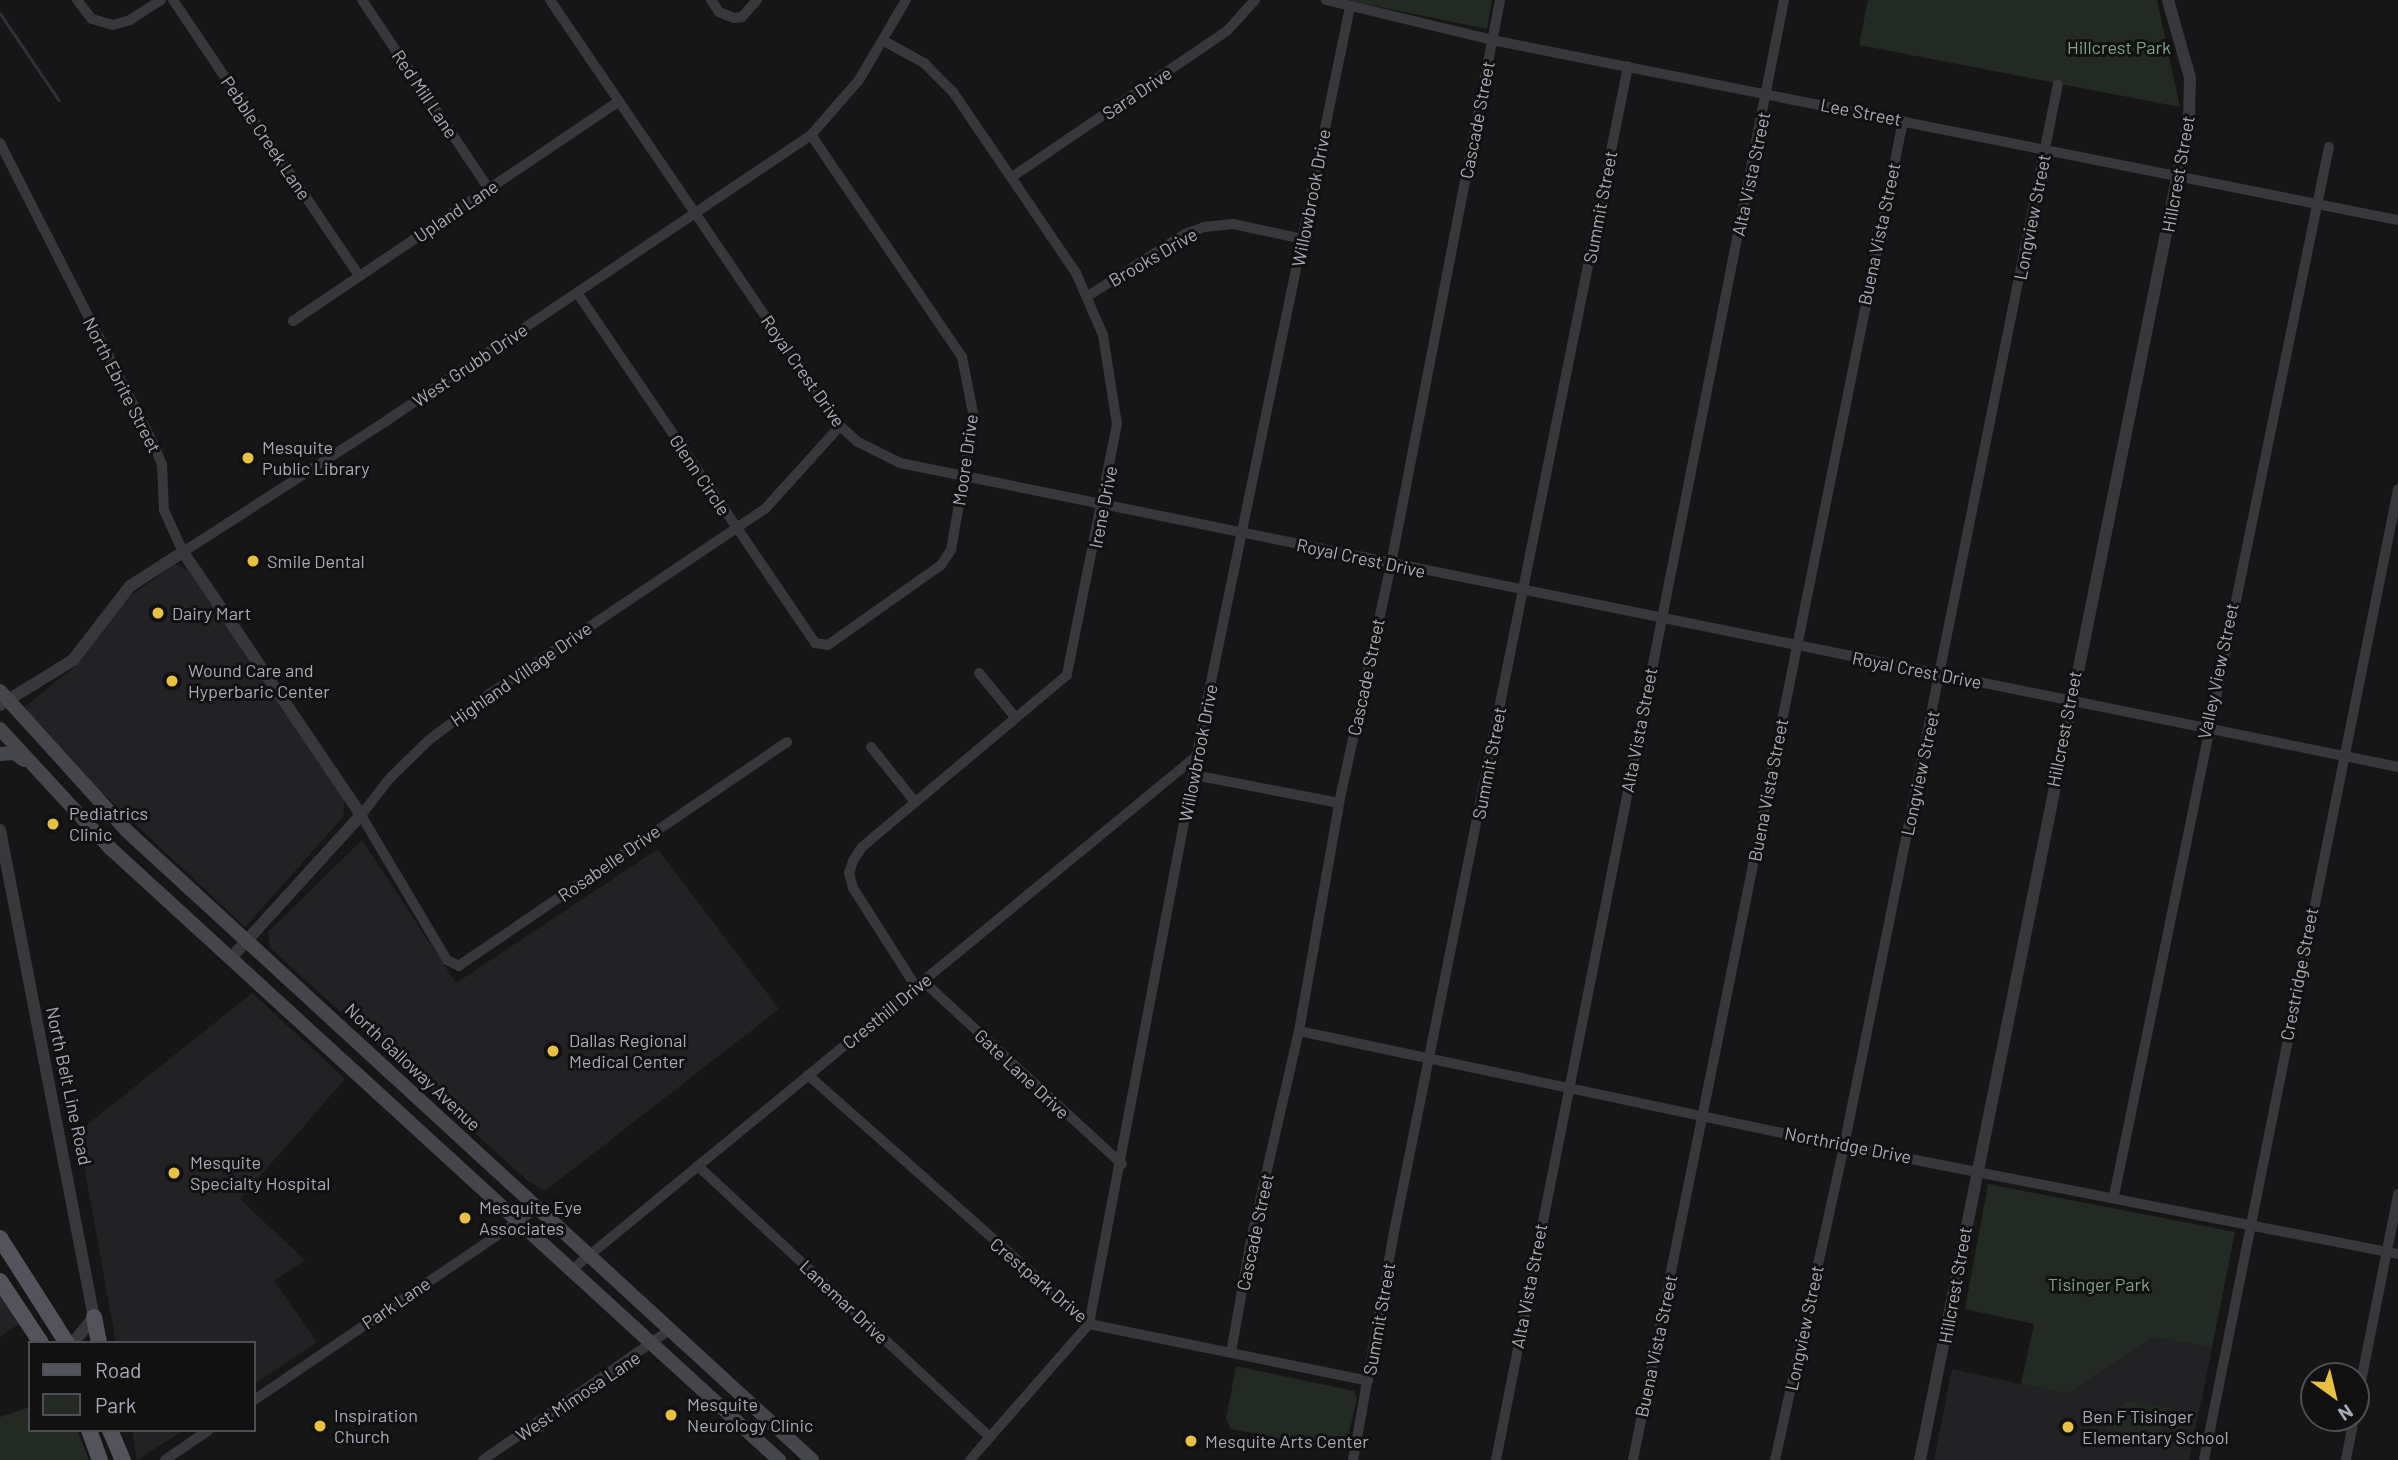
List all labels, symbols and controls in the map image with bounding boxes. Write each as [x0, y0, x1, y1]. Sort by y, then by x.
park label: Hillcrest Park [2067, 36, 2171, 58]
street label: Red Mill Lane [388, 46, 462, 142]
street label: Cascade Street [1455, 59, 1499, 181]
street label: Sara Drive [1098, 62, 1176, 124]
street label: Pebble Creek Lane [217, 72, 315, 204]
street label: Lee Street [1819, 94, 1903, 130]
street label: Alta Vista Street [1727, 110, 1775, 238]
street label: Hillcrest Street [2157, 114, 2199, 234]
street label: Willowbrook Drive [1287, 127, 1335, 269]
street label: Summit Street [1579, 149, 1621, 265]
street label: Longview Street [2009, 152, 2055, 282]
street label: Buena Vista Street [1853, 161, 1905, 307]
street label: Upland Lane [410, 175, 502, 247]
street label: Brooks Drive [1105, 223, 1201, 291]
street label: Royal Crest Drive [757, 311, 849, 431]
street label: North Ebrite Street [79, 314, 165, 456]
street label: West Grubb Drive [409, 319, 531, 411]
street label: Moore Drive [948, 413, 982, 507]
street label: Glenn Circle [665, 430, 735, 520]
place label: Mesquite Public Library [262, 437, 370, 480]
marker: Mesquite Public Library [240, 450, 256, 466]
street label: Irene Drive [1084, 464, 1122, 550]
street label: Royal Crest Drive [1295, 534, 1427, 582]
place label: Smile Dental [267, 550, 365, 572]
marker: Smile Dental [245, 553, 261, 569]
street label: Valley View Street [2193, 601, 2243, 741]
place label: Dairy Mart [172, 602, 251, 624]
marker: Dairy Mart [150, 605, 166, 621]
street label: Cascade Street [1343, 616, 1389, 738]
street label: Highland Village Drive [446, 617, 596, 731]
street label: Royal Crest Drive [1851, 647, 1983, 693]
place label: Wound Care and Hyperbaric Center [188, 660, 330, 702]
street label: Alta Vista Street [1616, 666, 1662, 794]
street label: Hillcrest Street [2042, 669, 2086, 789]
marker: Wound Care and Hyperbaric Center [162, 671, 182, 691]
street label: Willowbrook Drive [1174, 682, 1222, 824]
street label: Summit Street [1468, 705, 1510, 821]
street label: Longview Street [1896, 708, 1944, 838]
street label: Buena Vista Street [1744, 717, 1792, 863]
place label: Pediatrics Clinic [69, 803, 148, 846]
marker: Pediatrics Clinic [43, 814, 63, 834]
street label: Rosabelle Drive [554, 820, 664, 906]
street label: Crestridge Street [2276, 906, 2322, 1042]
street label: Cresthill Drive [838, 969, 936, 1053]
street label: North Galloway Avenue [341, 999, 485, 1135]
street label: North Belt Line Road [42, 1005, 96, 1167]
street label: Gate Lane Drive [970, 1025, 1074, 1123]
place label: Dallas Regional Medical Center [569, 1030, 687, 1072]
marker: Dallas Regional Medical Center [543, 1041, 563, 1061]
street label: Northridge Drive [1783, 1122, 1913, 1168]
place label: Mesquite Specialty Hospital [190, 1152, 330, 1194]
marker: Mesquite Specialty Hospital [164, 1163, 184, 1183]
street label: Cascade Street [1232, 1171, 1278, 1293]
place label: Mesquite Eye Associates [479, 1197, 582, 1240]
marker: Mesquite Eye Associates [457, 1210, 473, 1226]
street label: Alta Vista Street [1506, 1222, 1552, 1350]
street label: Hillcrest Street [1934, 1225, 1976, 1345]
street label: Crestpark Drive [986, 1233, 1092, 1327]
street label: Lanemar Drive [795, 1256, 893, 1348]
street label: Summit Street [1358, 1261, 1400, 1377]
street label: Longview Street [1780, 1263, 1828, 1393]
street label: Park Lane [358, 1272, 434, 1334]
street label: Buena Vista Street [1630, 1273, 1682, 1419]
park label: Tisinger Park [2048, 1273, 2150, 1295]
legend [28, 1341, 256, 1432]
street label: West Mimosa Lane [512, 1346, 644, 1446]
text: Road [95, 1357, 141, 1382]
north arrow [2300, 1362, 2370, 1432]
text: Park [95, 1392, 136, 1417]
place label: Mesquite Neurology Clinic [687, 1394, 813, 1436]
text: N [2334, 1400, 2358, 1426]
place label: Inspiration Church [334, 1405, 418, 1448]
marker: Mesquite Neurology Clinic [661, 1405, 681, 1425]
place label: Ben F Tisinger Elementary School [2082, 1406, 2229, 1448]
marker: Inspiration Church [312, 1418, 328, 1434]
marker: Ben F Tisinger Elementary School [2060, 1419, 2076, 1435]
place label: Mesquite Arts Center [1205, 1430, 1369, 1452]
marker: Mesquite Arts Center [1183, 1433, 1199, 1449]

